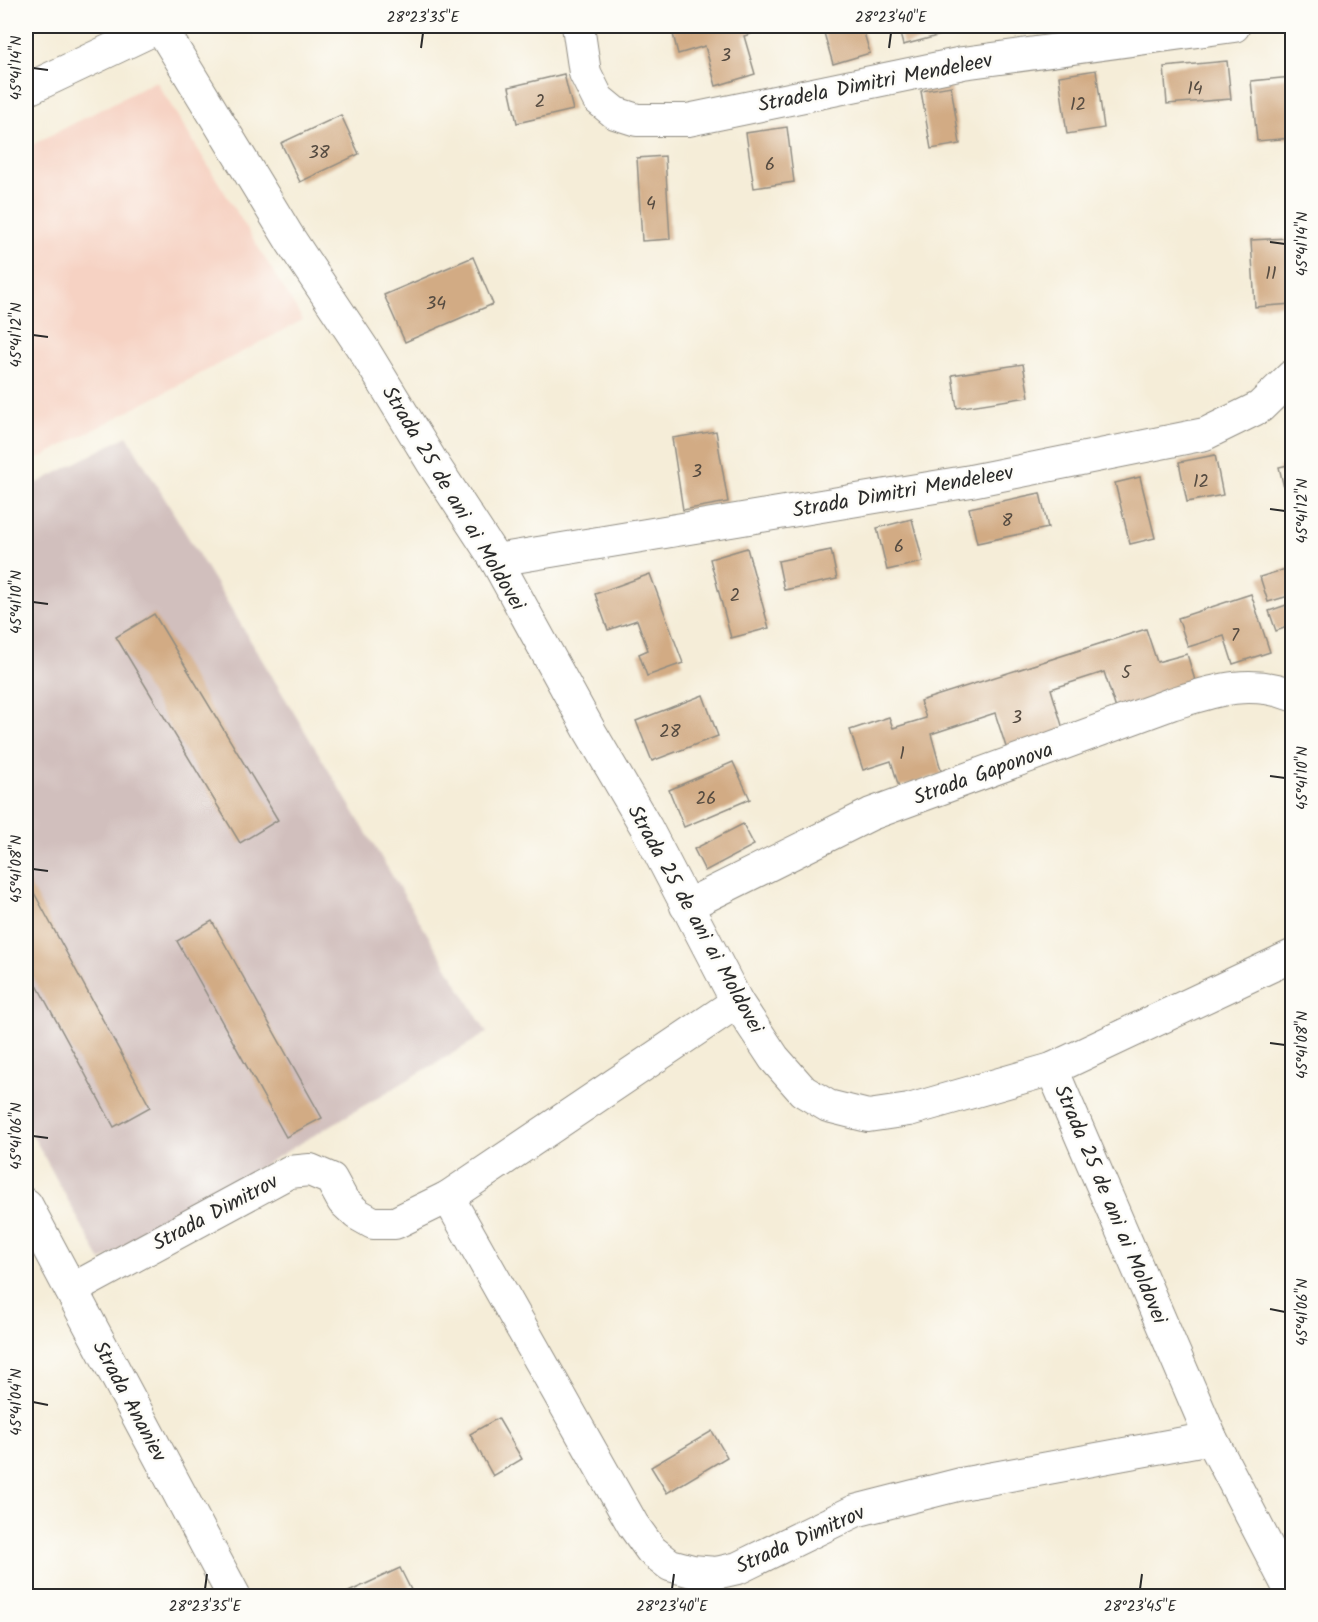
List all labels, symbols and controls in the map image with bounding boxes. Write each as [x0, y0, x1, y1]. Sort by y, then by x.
text: 28°23'35"E [387, 6, 461, 30]
text: 28°23'40"E [855, 6, 928, 30]
text: 45°41'14"N [5, 36, 29, 100]
house number: 3 [721, 42, 731, 71]
street label: Stradela Dimitri Mendeleev [755, 45, 995, 122]
house number: 14 [1187, 75, 1203, 104]
house number: 2 [535, 88, 545, 117]
house number: 12 [1070, 91, 1086, 120]
house number: 38 [308, 139, 330, 168]
house number: 6 [765, 151, 775, 180]
house number: 4 [646, 190, 656, 219]
text: 45°41'14"N [1291, 212, 1315, 276]
house number: 11 [1265, 260, 1277, 289]
house number: 34 [426, 290, 446, 319]
text: 45°41'12"N [5, 302, 29, 368]
street label: Strada 25 de ani ai Moldovei [372, 380, 534, 618]
street label: Strada Dimitri Mendeleev [790, 457, 1016, 528]
house number: 3 [692, 458, 702, 487]
house number: 12 [1193, 468, 1209, 497]
text: 45°41'12"N [1291, 478, 1315, 544]
house number: 8 [1002, 507, 1013, 536]
house number: 6 [894, 533, 904, 562]
text: 45°41'10"N [5, 570, 29, 634]
house number: 2 [730, 582, 740, 611]
house number: 7 [1231, 622, 1240, 651]
house number: 5 [1121, 659, 1132, 688]
house number: 3 [1012, 704, 1022, 733]
house number: 28 [659, 718, 681, 747]
street label: Strada Gaponova [909, 734, 1058, 815]
house number: 1 [899, 740, 905, 769]
text: 45°41'10"N [1291, 746, 1315, 810]
house number: 26 [696, 785, 716, 814]
street label: Strada 25 de ani ai Moldovei [618, 799, 772, 1041]
text: 45°41'08"N [5, 835, 29, 903]
text: 45°41'08"N [1291, 1011, 1315, 1079]
street label: Strada 25 de ani ai Moldovei [1044, 1080, 1175, 1330]
text: 45°41'06"N [5, 1102, 29, 1170]
street label: Strada Dimitrov [147, 1166, 285, 1260]
text: 45°41'06"N [1291, 1278, 1315, 1346]
street label: Strada Ananiev [83, 1335, 175, 1468]
text: 45°41'04"N [5, 1368, 29, 1436]
street label: Strada Dimitrov [731, 1497, 871, 1584]
text: 28°23'35"E [169, 1595, 243, 1619]
text: 28°23'40"E [636, 1595, 709, 1619]
text: 28°23'45"E [1104, 1595, 1177, 1619]

